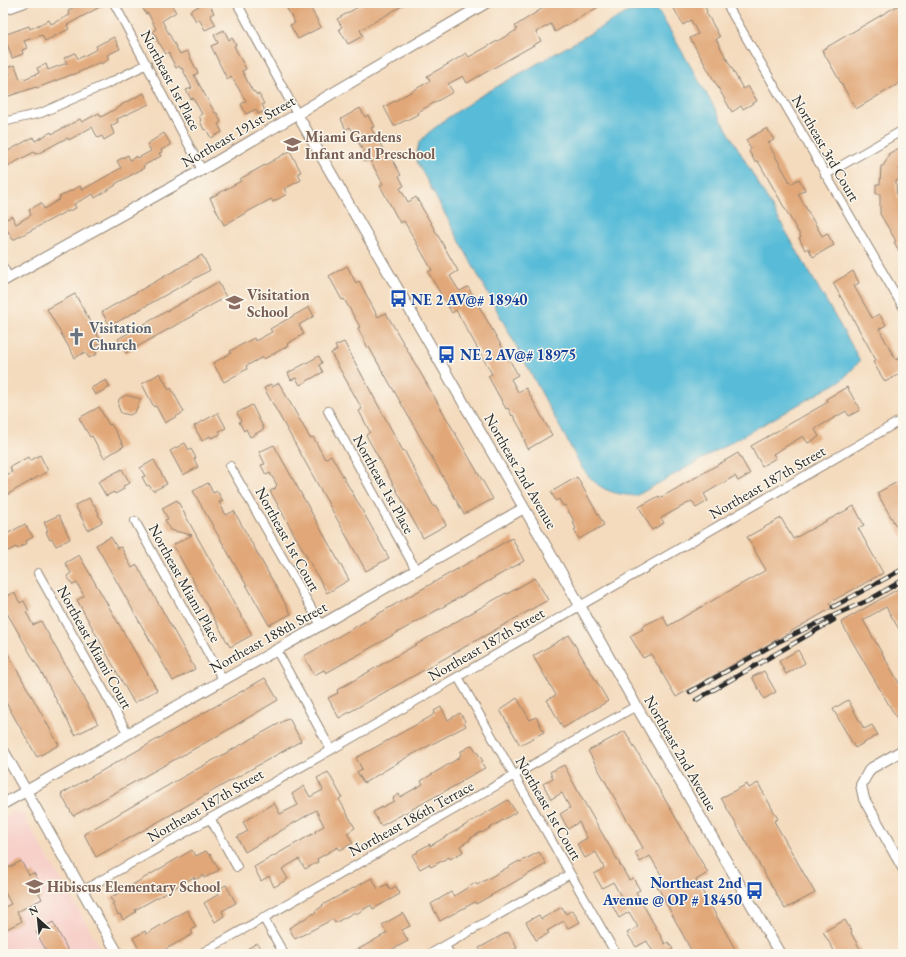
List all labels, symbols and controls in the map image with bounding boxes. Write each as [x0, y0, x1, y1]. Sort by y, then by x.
street label: Northeast 1st Place [137, 27, 205, 133]
street label: Northeast 191st Street [178, 91, 299, 171]
street label: Northeast 3rd Court [788, 91, 864, 205]
place label: Miami Gardens Infant and Preschool [305, 127, 436, 163]
school or university icon: Miami Gardens Infant and Preschool [282, 135, 302, 155]
place label: Visitation School [247, 285, 310, 321]
bus stop icon: NE 2 AV@# 18940 [388, 289, 408, 309]
place label: NE 2 AV@# 18940 [411, 290, 528, 309]
school or university icon: Visitation School [224, 293, 244, 313]
place label: Visitation Church [89, 318, 152, 354]
church icon: Visitation Church [66, 326, 86, 346]
bus stop icon: NE 2 AV@# 18975 [437, 344, 457, 364]
place label: NE 2 AV@# 18975 [460, 345, 576, 364]
street label: Northeast 2nd Avenue [480, 410, 562, 532]
street label: Northeast 1st Place [349, 431, 419, 537]
street label: Northeast 187th Street [705, 441, 829, 523]
street label: Northeast 1st Court [251, 483, 325, 595]
street label: Northeast Miami Place [145, 521, 225, 646]
street label: Northeast Miami Court [53, 582, 137, 712]
street label: Northeast 188th Street [206, 597, 330, 677]
street label: Northeast 187th Street [424, 603, 548, 685]
street label: Northeast 2nd Avenue [640, 692, 722, 814]
street label: Northeast 1st Court [512, 753, 587, 863]
street label: Northeast 187th Street [143, 764, 267, 846]
street label: Northeast 186th Terrace [345, 776, 477, 860]
place label: Northeast 2nd Avenue @ OP # 18450 [602, 873, 743, 909]
school or university icon: Hibiscus Elementary School [24, 876, 44, 896]
place label: Hibiscus Elementary School [47, 877, 221, 896]
bus stop icon: Northeast 2nd Avenue @ OP # 18450 [745, 881, 765, 901]
north arrow [18, 899, 58, 939]
text: N [26, 902, 41, 918]

